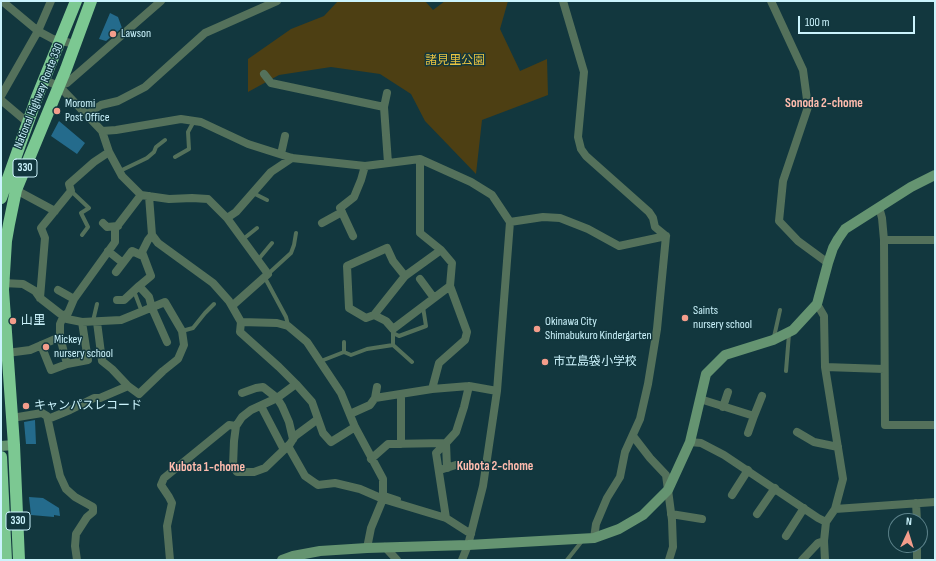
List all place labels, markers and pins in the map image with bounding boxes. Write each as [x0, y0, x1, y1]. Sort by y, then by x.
place label: Lawson [121, 27, 151, 41]
marker: Lawson [108, 29, 118, 39]
place label: Moromi Post Office [65, 97, 110, 125]
marker: Moromi Post Office [52, 106, 62, 116]
place label: Saints nursery school [693, 304, 752, 332]
marker: Saints nursery school [680, 313, 690, 323]
place label: 山里 [21, 314, 45, 328]
place label: Okinawa City Shimabukuro Kindergarten [545, 315, 652, 343]
marker: 山里 [8, 316, 18, 326]
marker: Okinawa City Shimabukuro Kindergarten [532, 324, 542, 334]
place label: Mickey nursery school [54, 333, 113, 361]
marker: Mickey nursery school [41, 342, 51, 352]
place label: 市立島袋小学校 [553, 355, 637, 369]
marker: 市立島袋小学校 [540, 357, 550, 367]
place label: キャンパスレコード [34, 399, 142, 413]
marker: キャンパスレコード [21, 401, 31, 411]

